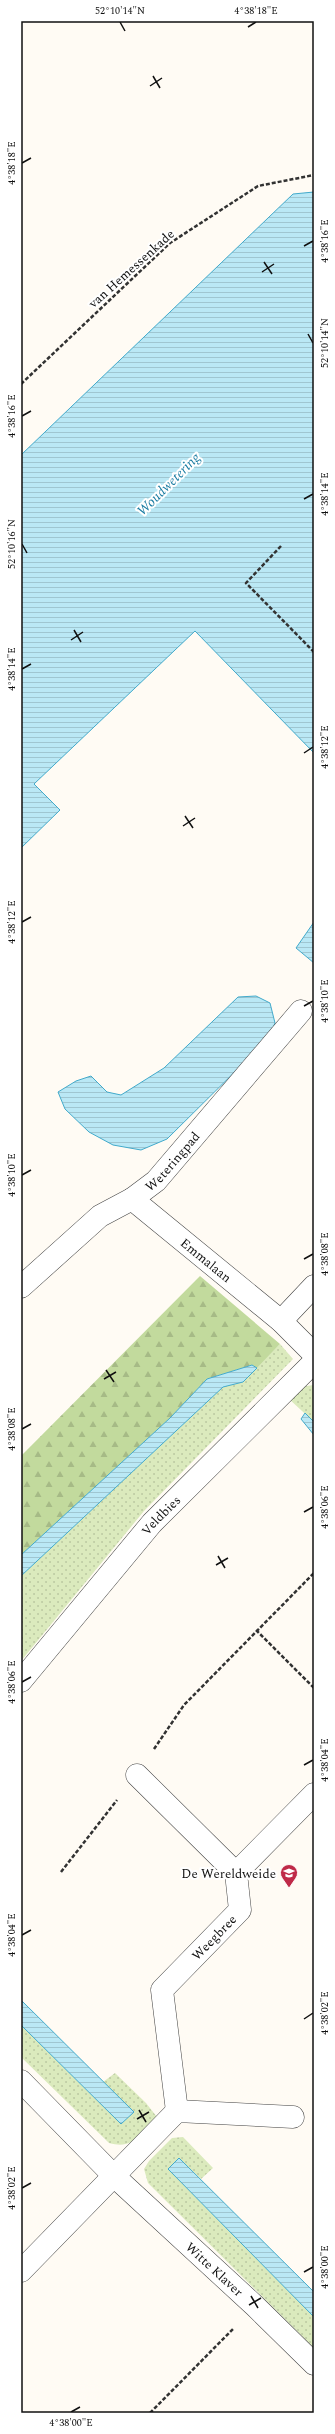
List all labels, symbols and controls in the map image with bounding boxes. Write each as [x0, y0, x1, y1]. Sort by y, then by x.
text: 52°10'14"N [95, 3, 145, 19]
text: 4°38'18"E [234, 3, 278, 19]
text: 4°38'18"E [4, 141, 20, 185]
text: 4°38'16"E [317, 219, 333, 263]
street label: van Hemessenkade [83, 225, 179, 314]
text: 52°10'14"N [317, 318, 333, 368]
text: 4°38'16"E [4, 394, 20, 438]
water label: Woudwetering [132, 447, 205, 521]
text: 4°38'14"E [317, 472, 333, 516]
text: 52°10'16"N [4, 519, 20, 569]
text: 4°38'14"E [4, 647, 20, 691]
text: 4°38'12"E [317, 725, 333, 769]
text: 4°38'12"E [4, 900, 20, 944]
text: 4°38'10"E [317, 979, 333, 1023]
street label: Weteringpad [141, 1127, 205, 1197]
text: 4°38'10"E [4, 1153, 20, 1197]
text: 4°38'08"E [317, 1232, 333, 1276]
street label: Emmalaan [176, 1233, 236, 1288]
text: 4°38'08"E [4, 1407, 20, 1451]
text: 4°38'06"E [317, 1485, 333, 1529]
street label: Veldbies [137, 1491, 186, 1540]
text: 4°38'06"E [4, 1660, 20, 1704]
text: 4°38'04"E [317, 1738, 333, 1782]
school or university icon: De Wereldweide [279, 1863, 299, 1888]
place label: De Wereldweide [181, 1864, 276, 1884]
street label: Weegbree [187, 1910, 242, 1965]
text: 4°38'04"E [4, 1913, 20, 1957]
text: 4°38'02"E [317, 1991, 333, 2035]
text: 4°38'02"E [4, 2166, 20, 2210]
street label: Witte Klaver [181, 2238, 248, 2302]
text: 4°38'00"E [317, 2245, 333, 2289]
text: 4°38'00"E [49, 2415, 93, 2431]

